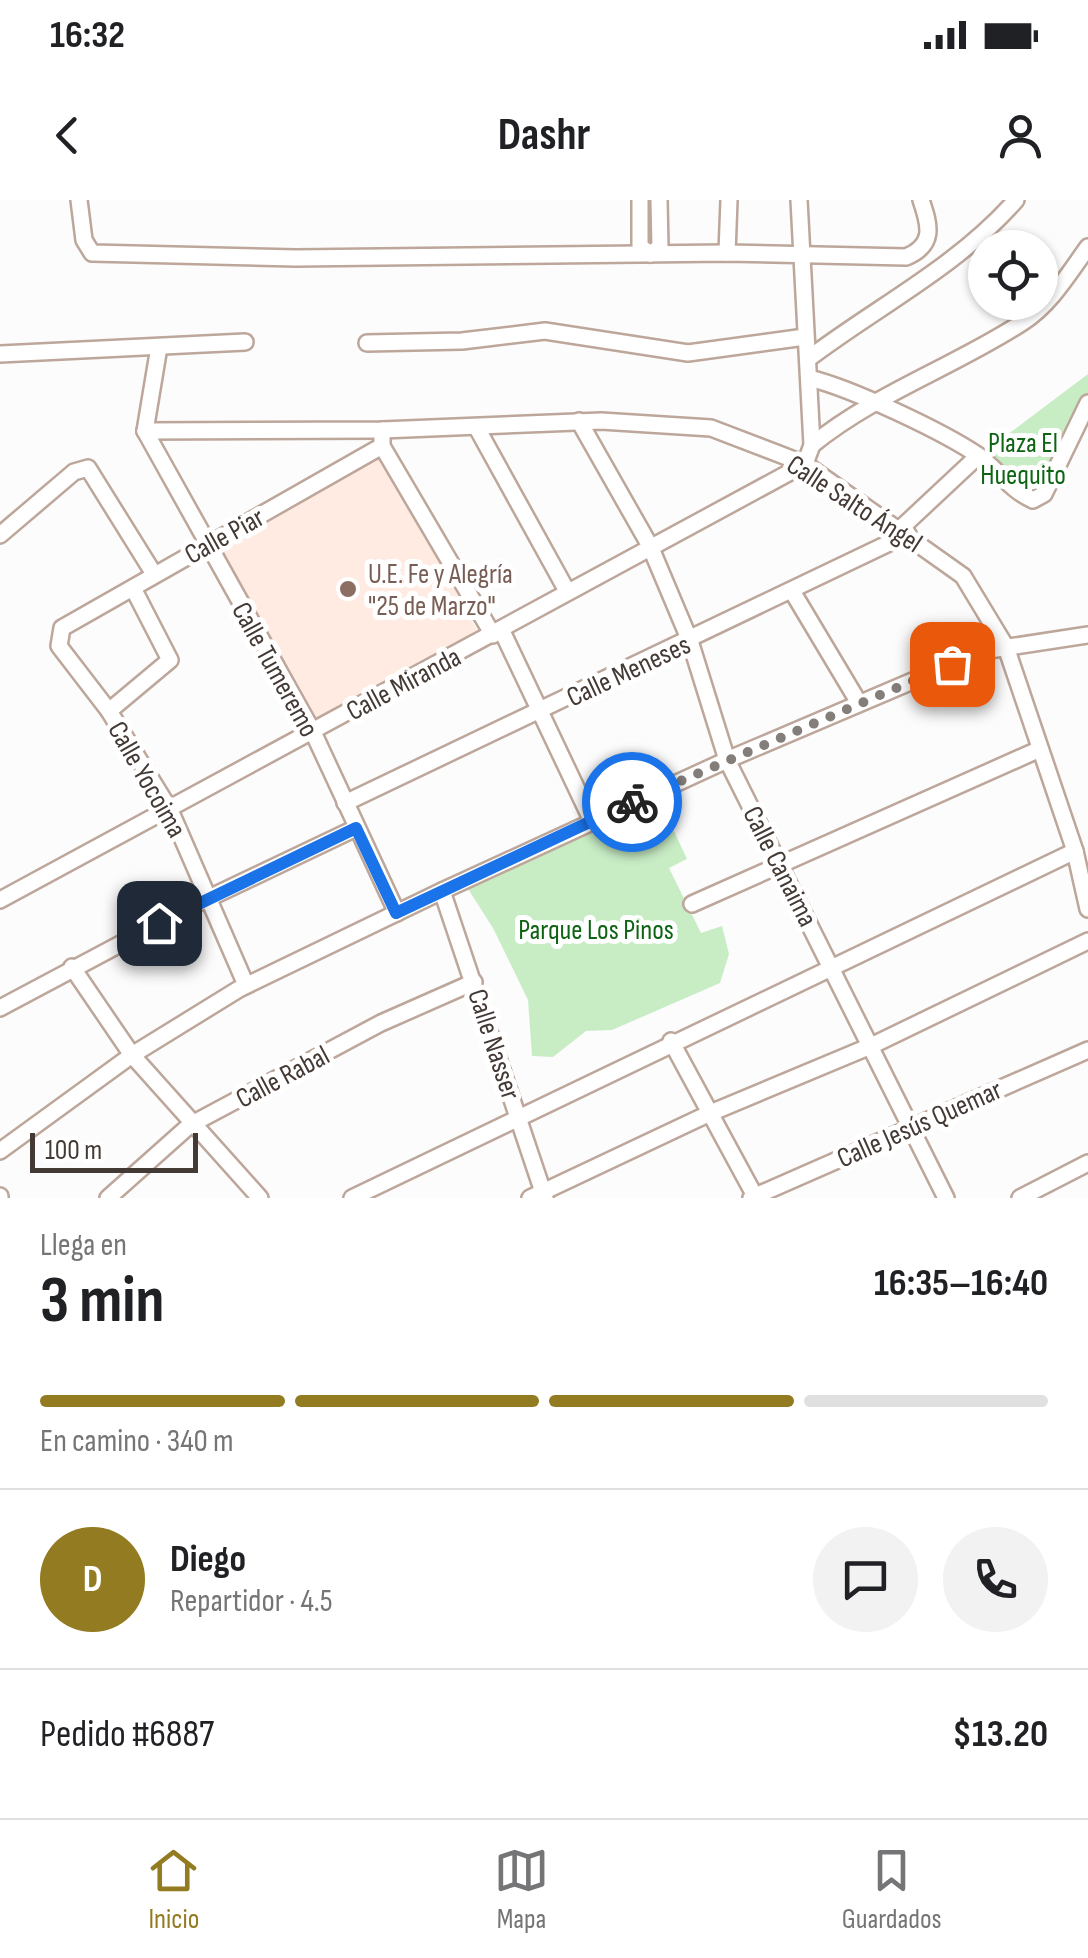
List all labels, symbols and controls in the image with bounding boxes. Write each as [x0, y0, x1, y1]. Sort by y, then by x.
text: 16:32 [50, 13, 125, 58]
icon: back [40, 108, 95, 163]
text: Dashr [498, 108, 590, 163]
icon: person [993, 108, 1048, 163]
map controls [968, 230, 1058, 320]
button: locate [968, 230, 1058, 320]
park label: Plaza El Huequito [980, 427, 1066, 492]
street label: Calle Salto Ángel [780, 448, 928, 560]
street label: Calle Piar [179, 501, 270, 572]
place label: U.E. Fe y Alegría "25 de Marzo" [368, 558, 513, 623]
marker: U.E. Fe y Alegría "25 de Marzo" [337, 578, 359, 600]
street label: Calle Tumeremo [224, 597, 325, 743]
pin [910, 622, 995, 707]
street label: Calle Meneses [562, 628, 696, 714]
icon: bag [925, 637, 980, 692]
street label: Calle Miranda [341, 640, 466, 728]
street label: Calle Yocoima [100, 716, 193, 844]
courier [582, 752, 682, 852]
icon: bike [605, 775, 660, 830]
street label: Calle Canaima [735, 801, 824, 932]
pin [117, 881, 202, 966]
icon: home [132, 896, 187, 951]
park label: Parque Los Pinos [518, 914, 674, 947]
street label: Calle Nasser [460, 985, 527, 1104]
street label: Calle Rabal [230, 1039, 335, 1116]
street label: Calle Jesús Quemar [832, 1073, 1007, 1175]
scale bar [30, 1128, 198, 1173]
text: 100 m [45, 1134, 102, 1167]
text: Llega en [40, 1226, 127, 1265]
text: 16:35–16:40 [874, 1261, 1048, 1306]
text: 3 min [40, 1263, 164, 1341]
text: En camino · 340 m [40, 1422, 233, 1461]
button: chat [813, 1527, 918, 1632]
button: phone [943, 1527, 1048, 1632]
text: Diego [170, 1537, 246, 1582]
text: D [83, 1557, 102, 1602]
text: Repartidor · 4.5 [170, 1582, 333, 1621]
text: Pedido #6887 [40, 1712, 214, 1757]
text: $13.20 [952, 1712, 1048, 1757]
tab: Inicio [146, 1843, 201, 1936]
tab: Mapa [494, 1843, 549, 1936]
tab: Guardados [842, 1843, 942, 1936]

